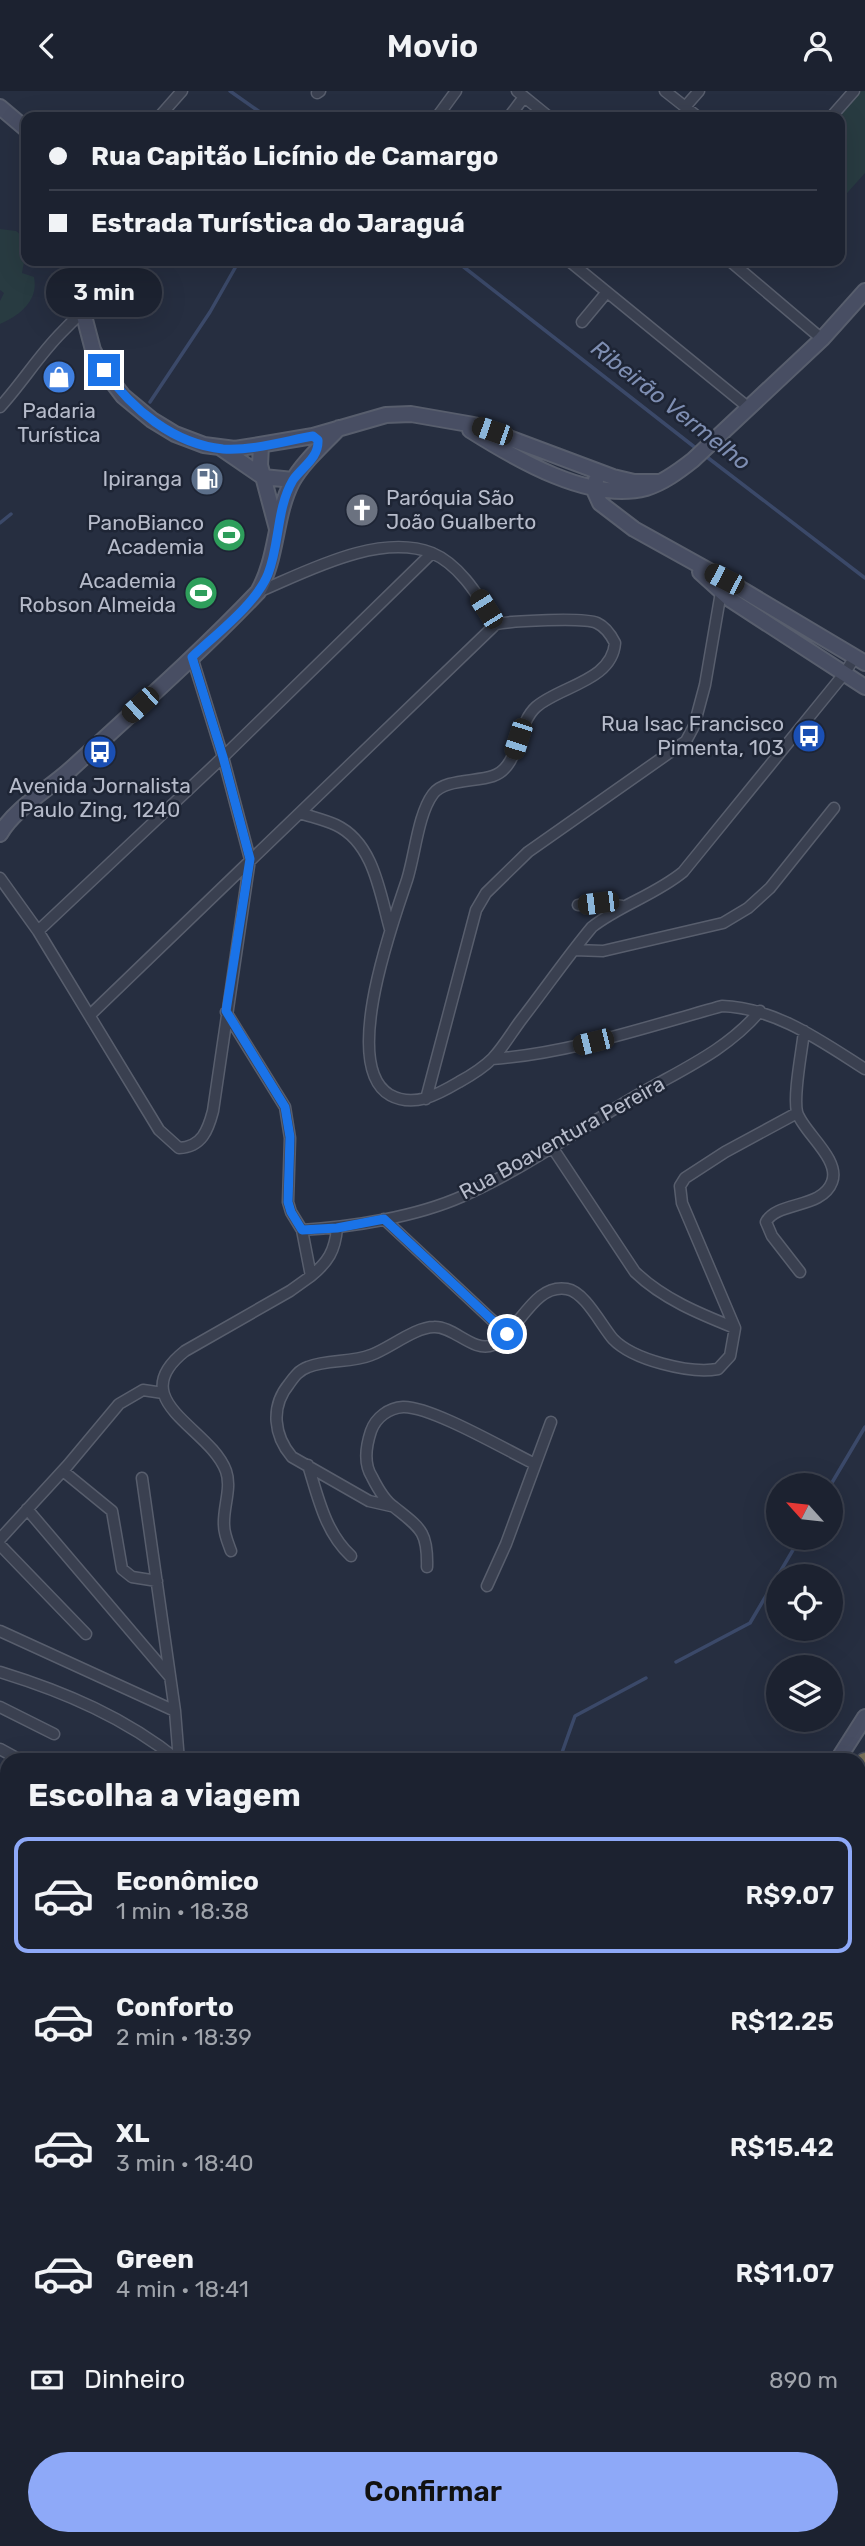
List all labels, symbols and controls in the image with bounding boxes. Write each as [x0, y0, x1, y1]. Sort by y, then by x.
icon: back [28, 27, 66, 65]
text: Movio [387, 27, 478, 65]
icon: person [799, 27, 837, 65]
text: Rua Capitão Licínio de Camargo [91, 141, 498, 172]
text: Estrada Turística do Jaraguá [91, 208, 465, 239]
callout: 3 min [46, 268, 162, 317]
text: 3 min [73, 278, 135, 306]
water label: Ribeirão Vermelho [586, 334, 756, 476]
route end [88, 354, 120, 386]
shop icon: Padaria Turística [40, 358, 78, 396]
place label: Padaria Turística [17, 398, 101, 447]
car [469, 414, 516, 448]
fuel station icon: Ipiranga [188, 460, 226, 498]
place label: Ipiranga [102, 466, 182, 491]
place label: Paróquia São João Gualberto [386, 485, 536, 534]
church icon: Paróquia São João Gualberto [343, 491, 381, 529]
place label: PanoBianco Academia [87, 510, 204, 559]
sports icon: PanoBianco Academia [210, 516, 248, 554]
car [701, 560, 748, 598]
place label: Academia Robson Almeida [19, 568, 176, 617]
sports icon: Academia Robson Almeida [182, 574, 220, 612]
car [466, 586, 507, 632]
car [118, 683, 163, 727]
place label: Rua Isac Francisco Pimenta, 103 [601, 711, 784, 760]
car [502, 716, 535, 762]
bus stop icon: Rua Isac Francisco Pimenta, 103 [790, 717, 828, 755]
bus stop icon: Avenida Jornalista Paulo Zing, 1240 [81, 733, 119, 771]
place label: Avenida Jornalista Paulo Zing, 1240 [9, 773, 191, 822]
car [576, 890, 621, 916]
car [571, 1027, 616, 1057]
street label: Rua Boaventura Pereira [455, 1071, 669, 1204]
route start [491, 1318, 523, 1350]
north arrow [766, 1473, 844, 1551]
map controls [766, 1473, 843, 1732]
button: locate [766, 1564, 843, 1641]
button: layers [766, 1655, 843, 1732]
text: Escolha a viagem [28, 1776, 301, 1814]
icon: car [32, 1864, 95, 1927]
text: Econômico [116, 1866, 259, 1897]
text: R$9.07 [745, 1880, 834, 1911]
text: 1 min · 18:38 [116, 1897, 249, 1925]
icon: car [32, 1990, 95, 2053]
text: Conforto [116, 1992, 234, 2023]
text: R$12.25 [730, 2006, 834, 2037]
text: 2 min · 18:39 [116, 2023, 252, 2051]
icon: car [32, 2116, 95, 2179]
text: XL [116, 2118, 149, 2149]
text: R$15.42 [730, 2132, 834, 2163]
text: 3 min · 18:40 [116, 2149, 254, 2177]
icon: car [32, 2242, 95, 2305]
text: Green [116, 2244, 194, 2275]
text: R$11.07 [736, 2258, 834, 2289]
text: 4 min · 18:41 [116, 2275, 249, 2303]
icon: cash [28, 2361, 66, 2399]
text: Dinheiro [84, 2364, 185, 2395]
text: 890 m [769, 2366, 838, 2394]
button: Confirmar [28, 2452, 838, 2532]

